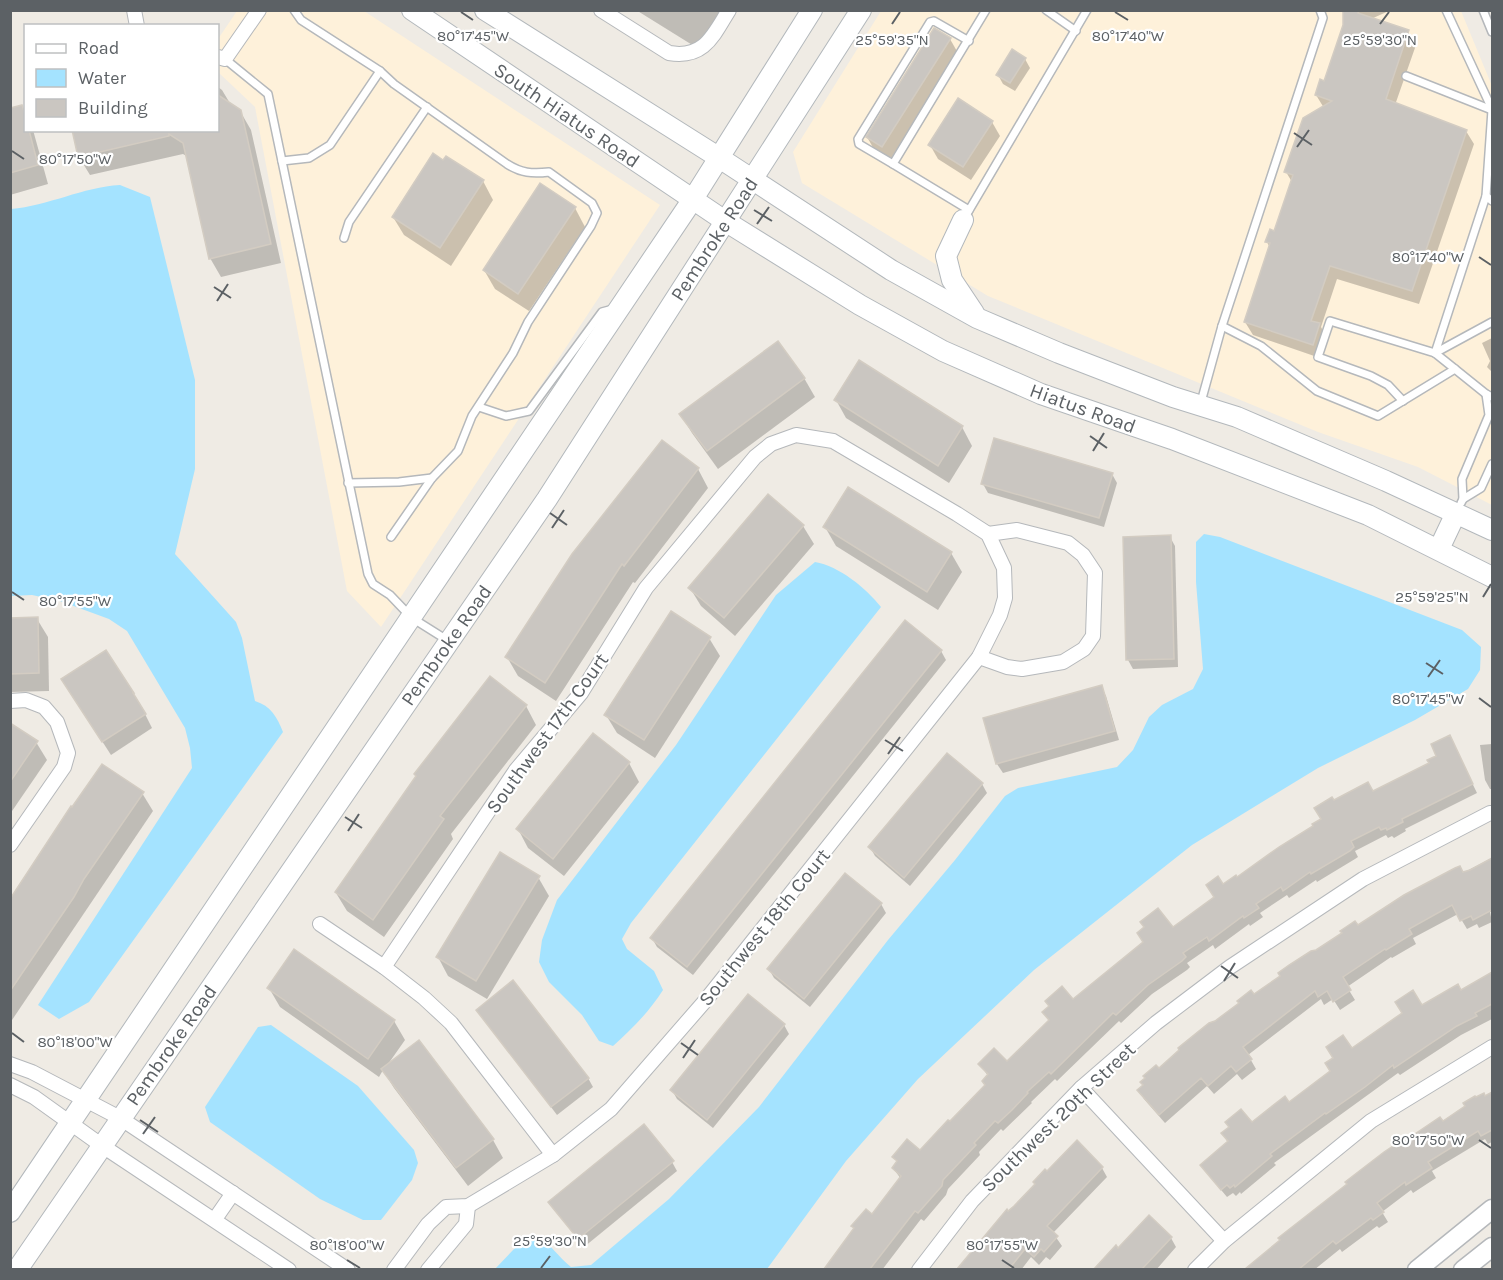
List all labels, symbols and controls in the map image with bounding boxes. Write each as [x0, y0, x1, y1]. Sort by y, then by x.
legend [24, 24, 219, 132]
text: 80°17'45"W [437, 27, 510, 45]
text: 80°17'40"W [1092, 27, 1165, 45]
text: 25°59'35"N [855, 31, 929, 49]
text: 25°59'30"N [1343, 31, 1417, 49]
text: Road [78, 37, 119, 59]
street label: South Hiatus Road [490, 58, 644, 173]
text: Water [78, 67, 126, 89]
text: Building [78, 97, 148, 119]
text: 80°17'50"W [39, 150, 112, 168]
street label: Pembroke Road [666, 173, 763, 305]
text: 80°17'40"W [1392, 248, 1465, 266]
street label: Hiatus Road [1027, 379, 1139, 438]
street label: Pembroke Road [396, 580, 497, 710]
text: 25°59'25"N [1395, 588, 1469, 606]
text: 80°17'55"W [39, 592, 112, 610]
street label: Southwest 17th Court [481, 648, 614, 818]
text: 80°17'45"W [1392, 690, 1465, 708]
street label: Southwest 18th Court [694, 844, 835, 1011]
street label: Pembroke Road [121, 980, 222, 1110]
text: 80°18'00"W [37, 1033, 113, 1051]
street label: Southwest 20th Street [977, 1038, 1140, 1197]
text: 80°17'50"W [1392, 1131, 1465, 1149]
text: 25°59'30"N [513, 1232, 587, 1250]
text: 80°18'00"W [309, 1236, 385, 1254]
text: 80°17'55"W [966, 1236, 1039, 1254]

